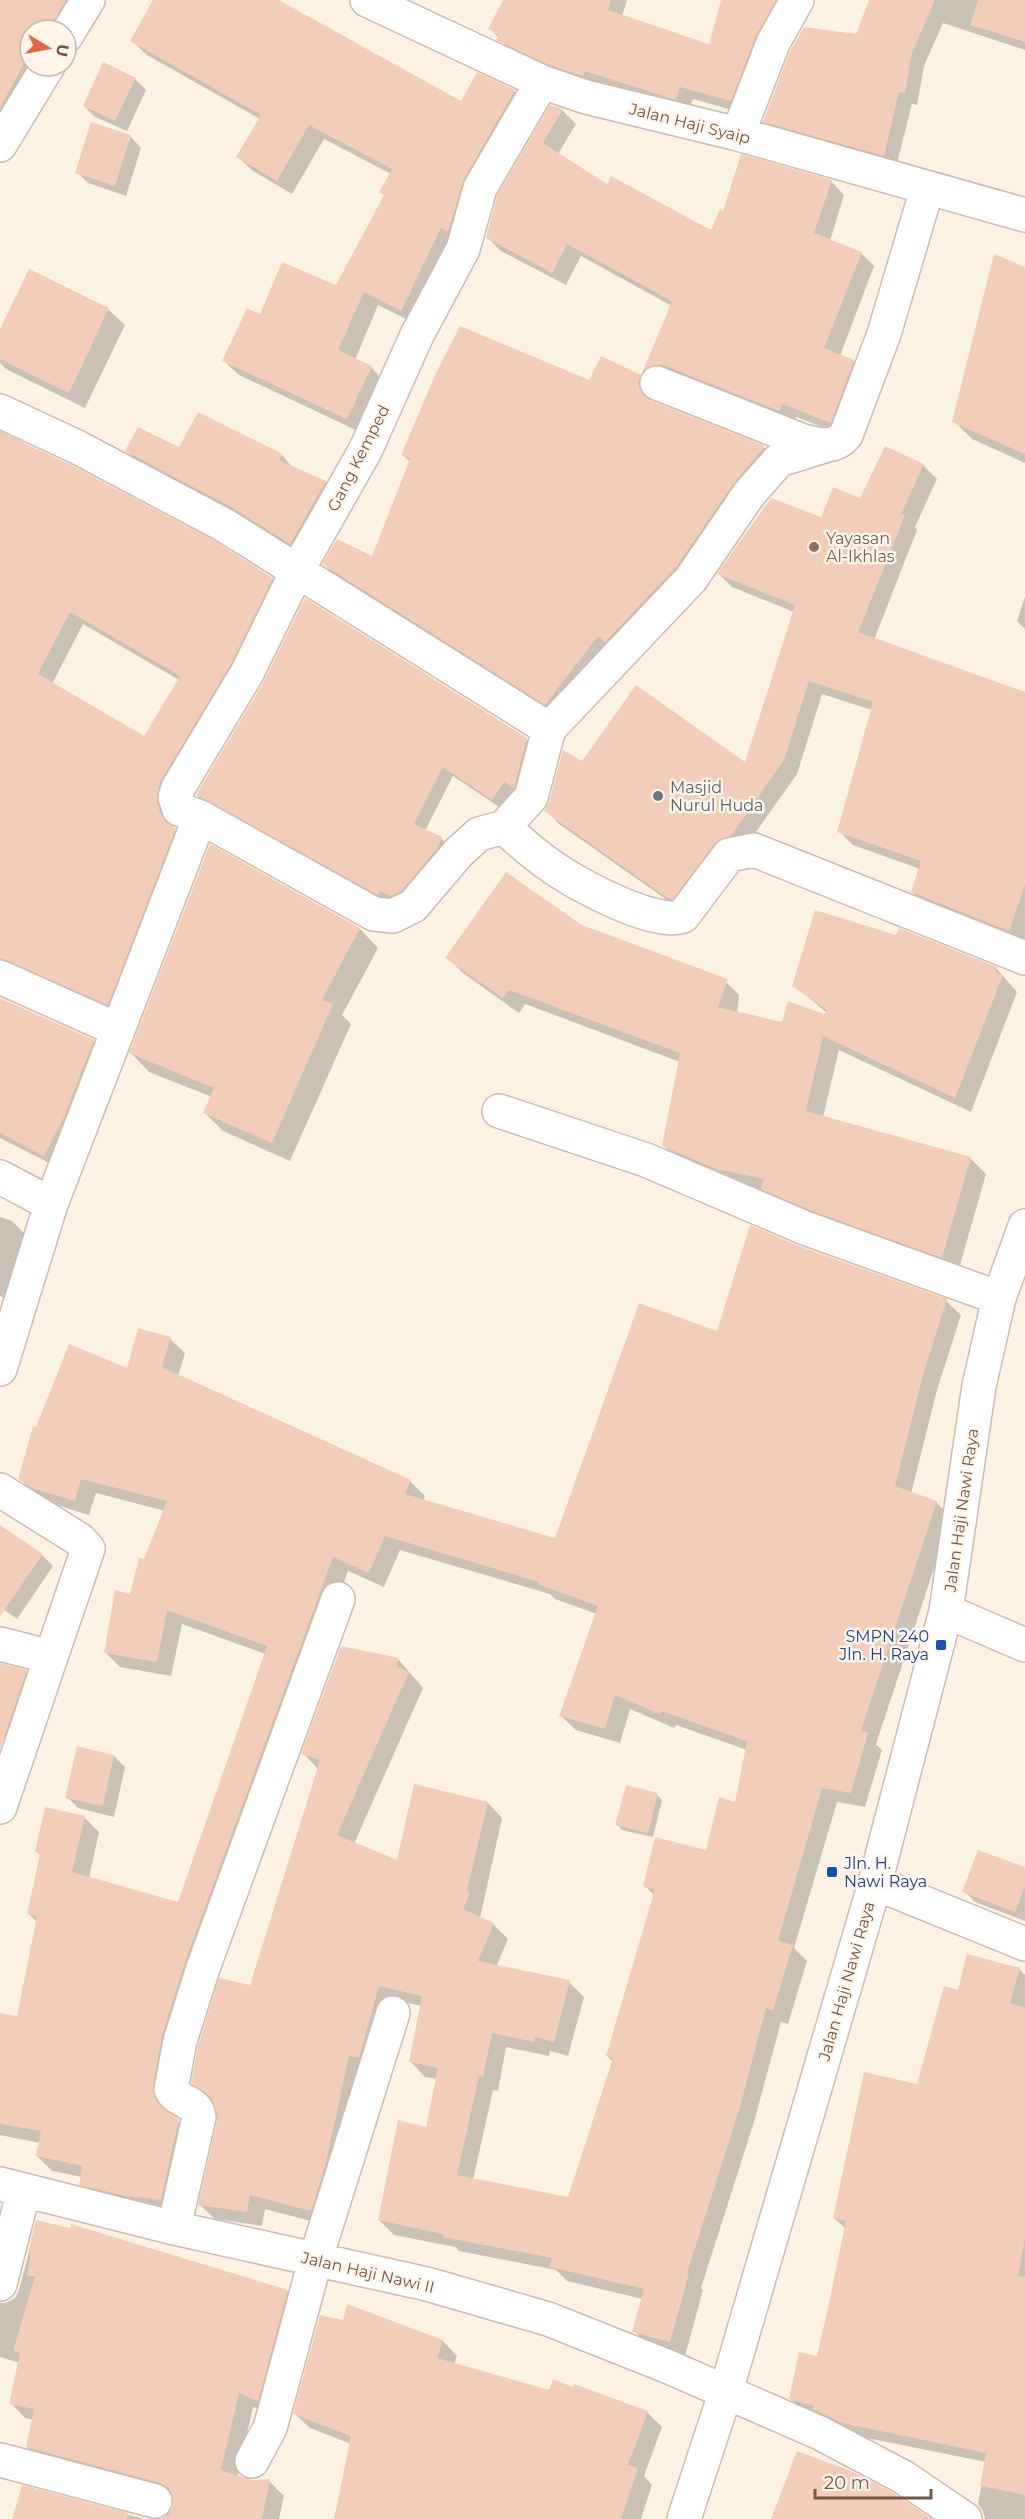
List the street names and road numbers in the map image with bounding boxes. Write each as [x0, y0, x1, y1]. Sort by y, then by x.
street label: Jalan Haji Syaip [626, 99, 753, 148]
street label: Gang Kemped [323, 402, 393, 515]
street label: Jalan Haji Nawi Raya [940, 1427, 982, 1594]
street label: Jalan Haji Nawi Raya [814, 1899, 878, 2064]
street label: Jalan Haji Nawi II [298, 2248, 436, 2297]

